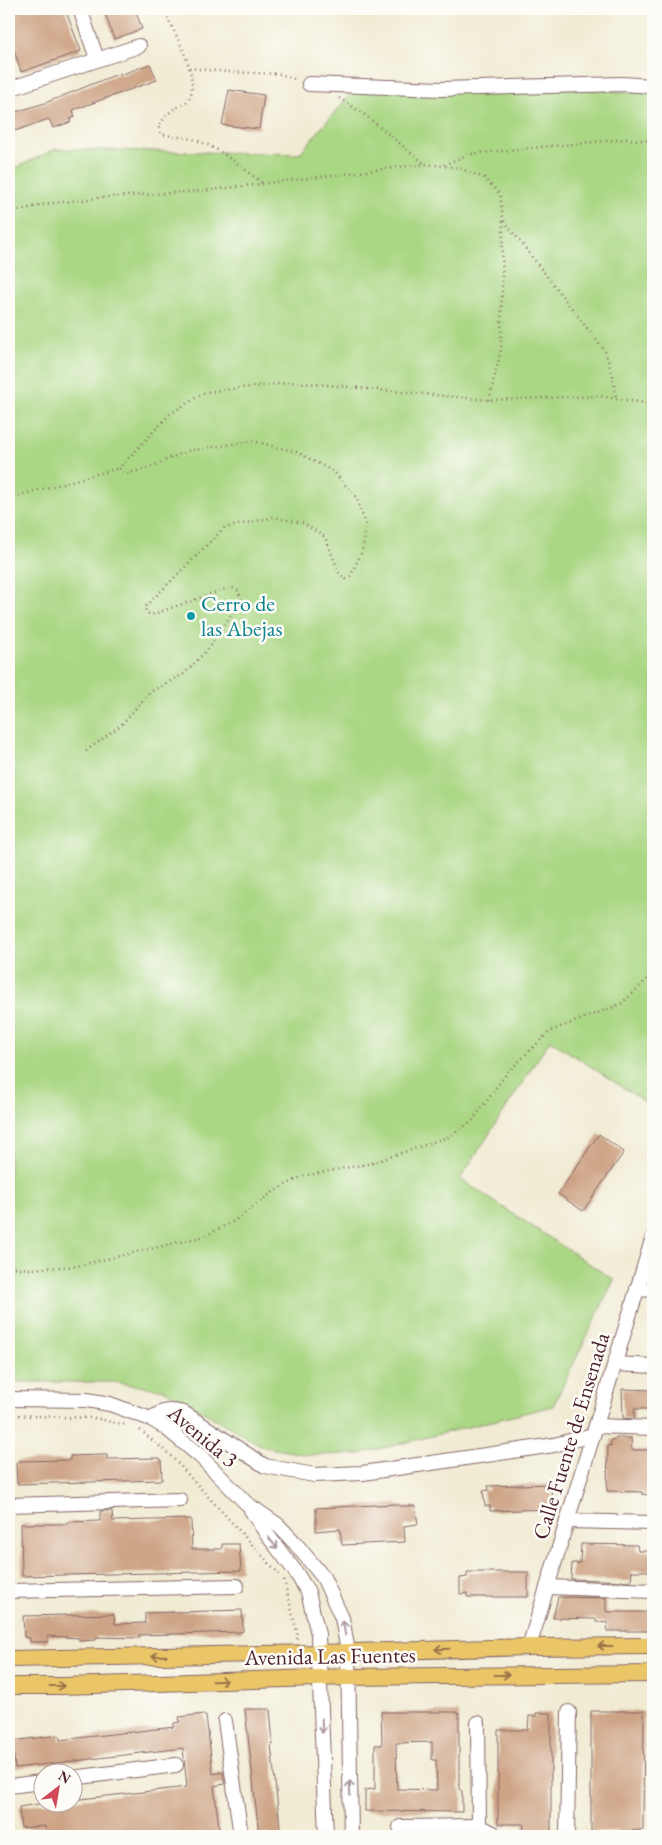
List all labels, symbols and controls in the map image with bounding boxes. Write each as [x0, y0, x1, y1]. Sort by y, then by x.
place label: Cerro de las Abejas [201, 589, 283, 643]
marker: Cerro de las Abejas [185, 610, 197, 622]
street label: Calle Fuente de Ensenada [526, 1329, 616, 1543]
street label: Avenida 3 [161, 1397, 244, 1474]
one-way arrow [268, 1536, 279, 1549]
one-way arrow [338, 1621, 348, 1637]
street label: Avenida Las Fuentes [243, 1640, 416, 1672]
one-way arrow [597, 1641, 613, 1651]
one-way arrow [434, 1644, 450, 1654]
one-way arrow [151, 1651, 168, 1661]
one-way arrow [494, 1671, 510, 1680]
one-way arrow [212, 1676, 228, 1685]
one-way arrow [49, 1681, 65, 1691]
one-way arrow [318, 1718, 327, 1734]
north arrow [32, 1762, 82, 1812]
text: N [55, 1766, 75, 1788]
one-way arrow [345, 1780, 355, 1796]

